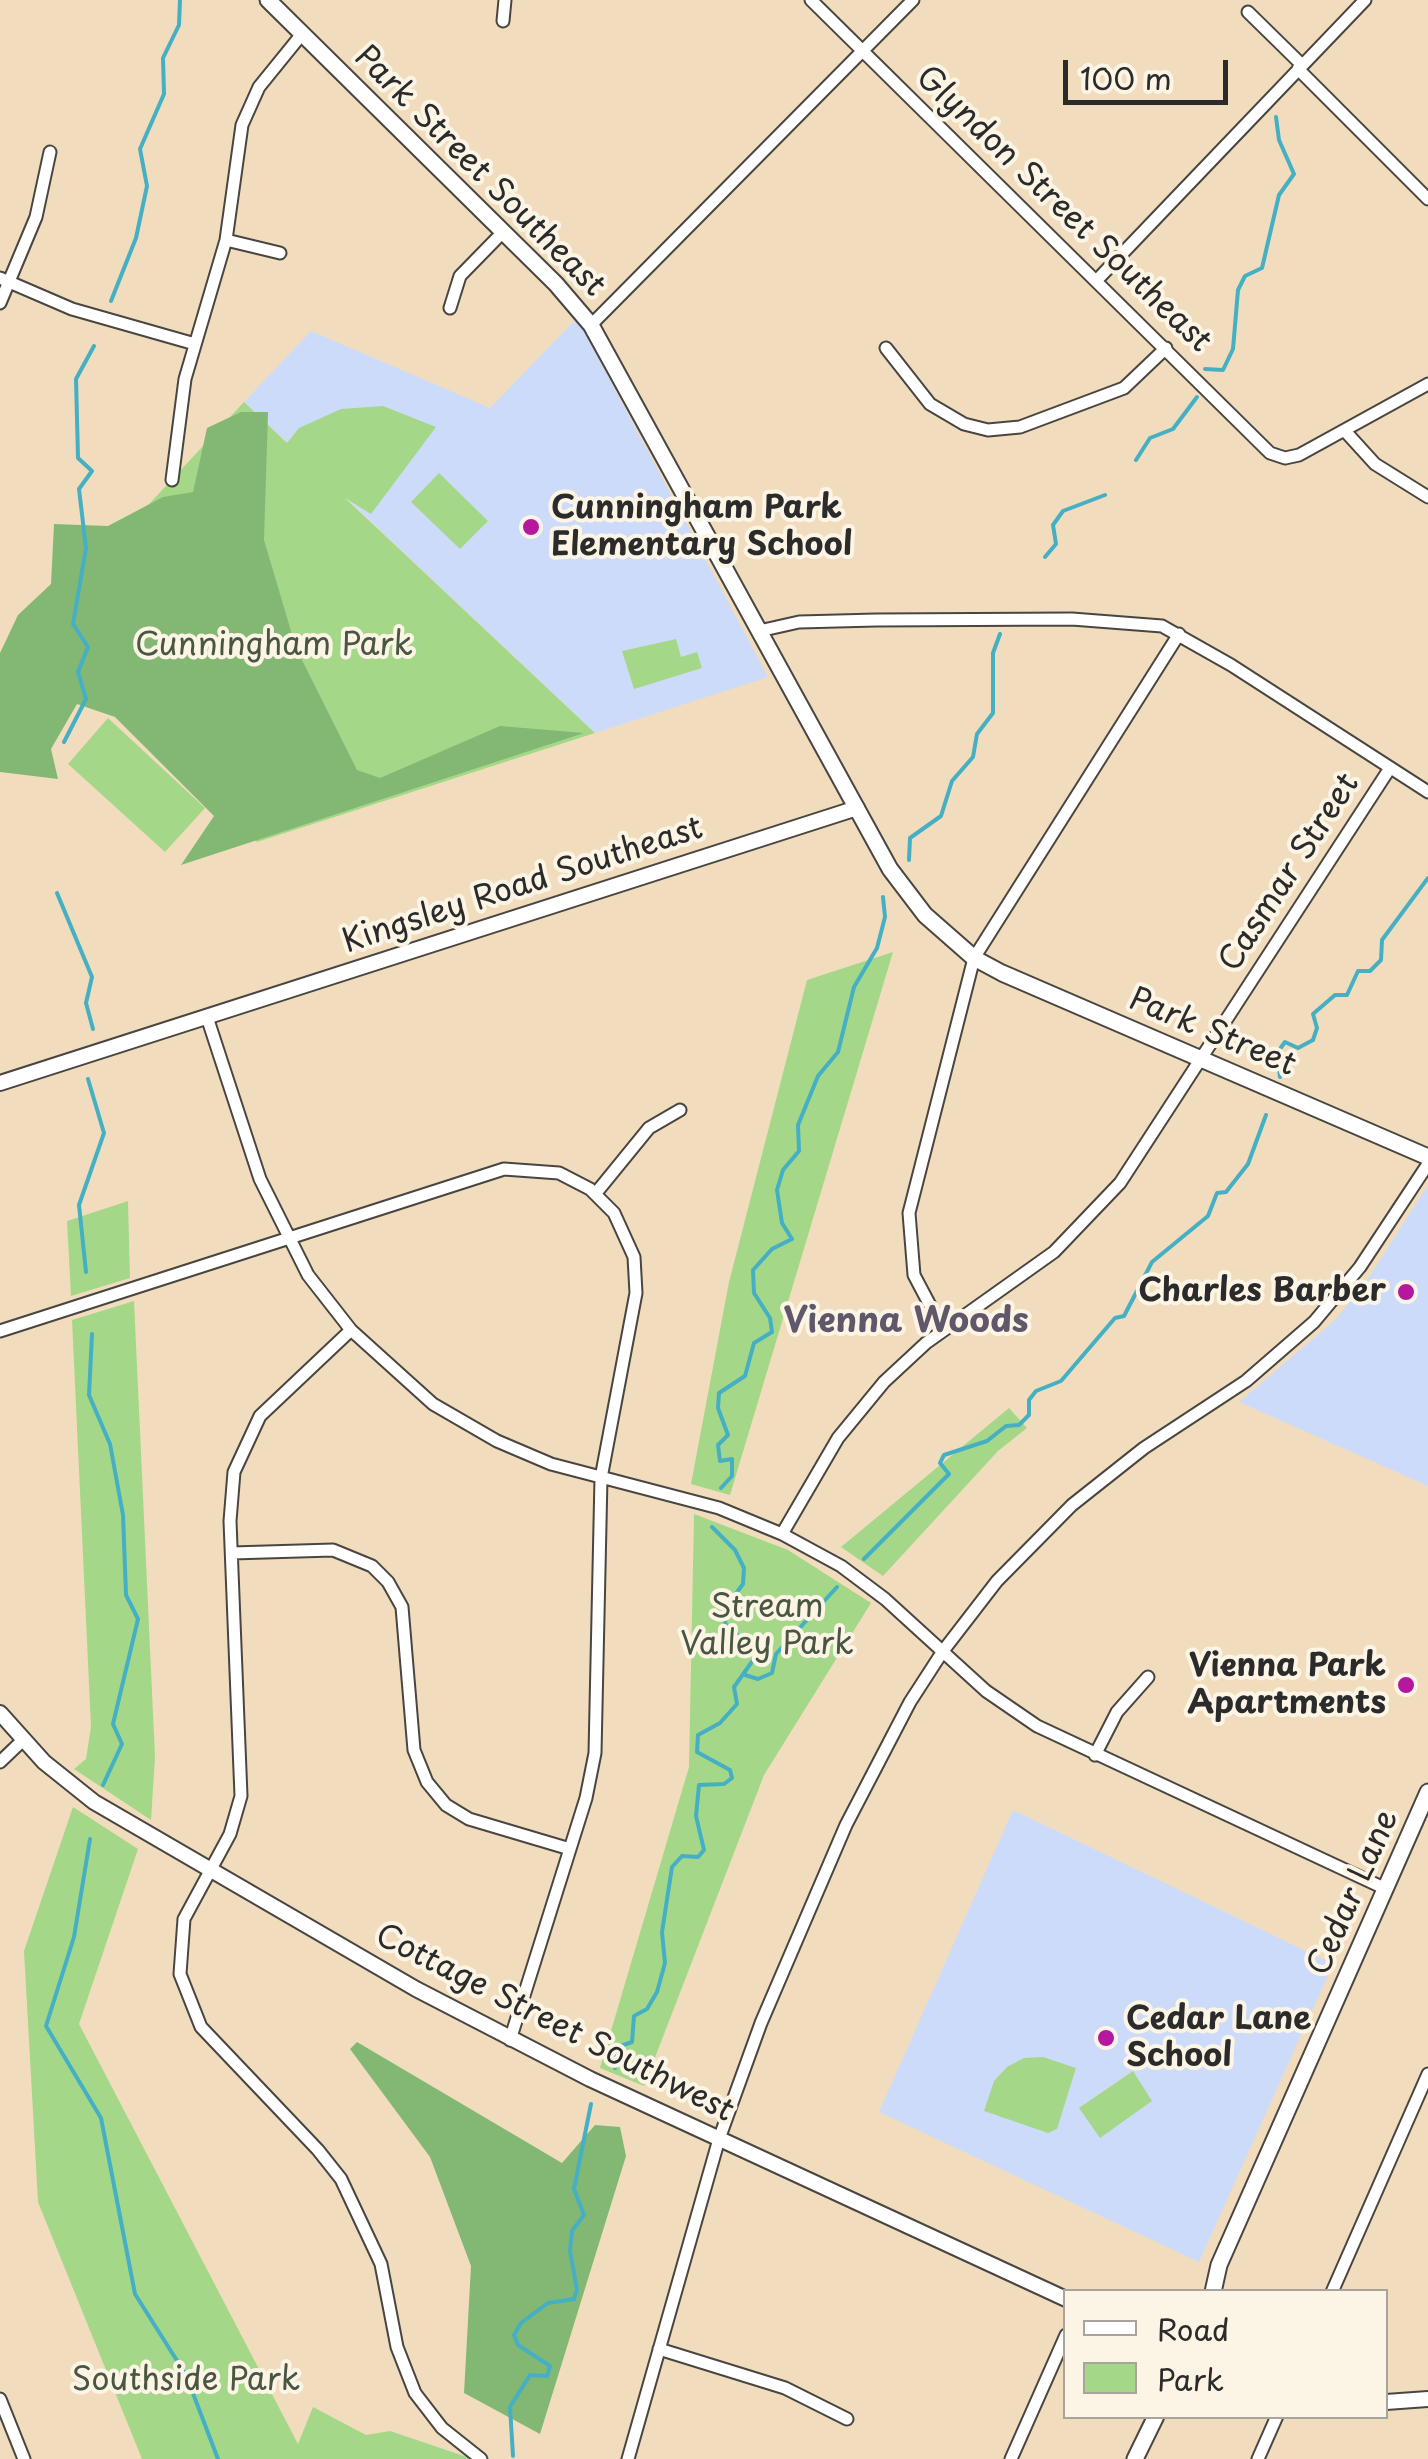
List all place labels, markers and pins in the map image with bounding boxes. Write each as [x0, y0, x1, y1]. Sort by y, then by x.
place label: Cunningham Park Elementary School [551, 490, 852, 565]
marker: Cunningham Park Elementary School [520, 516, 542, 538]
place label: Charles Barber [1138, 1273, 1386, 1311]
marker: Charles Barber [1395, 1281, 1417, 1303]
place label: Vienna Park Apartments [1187, 1648, 1386, 1723]
marker: Vienna Park Apartments [1395, 1674, 1417, 1696]
place label: Cedar Lane School [1126, 2001, 1311, 2076]
marker: Cedar Lane School [1095, 2027, 1117, 2049]

